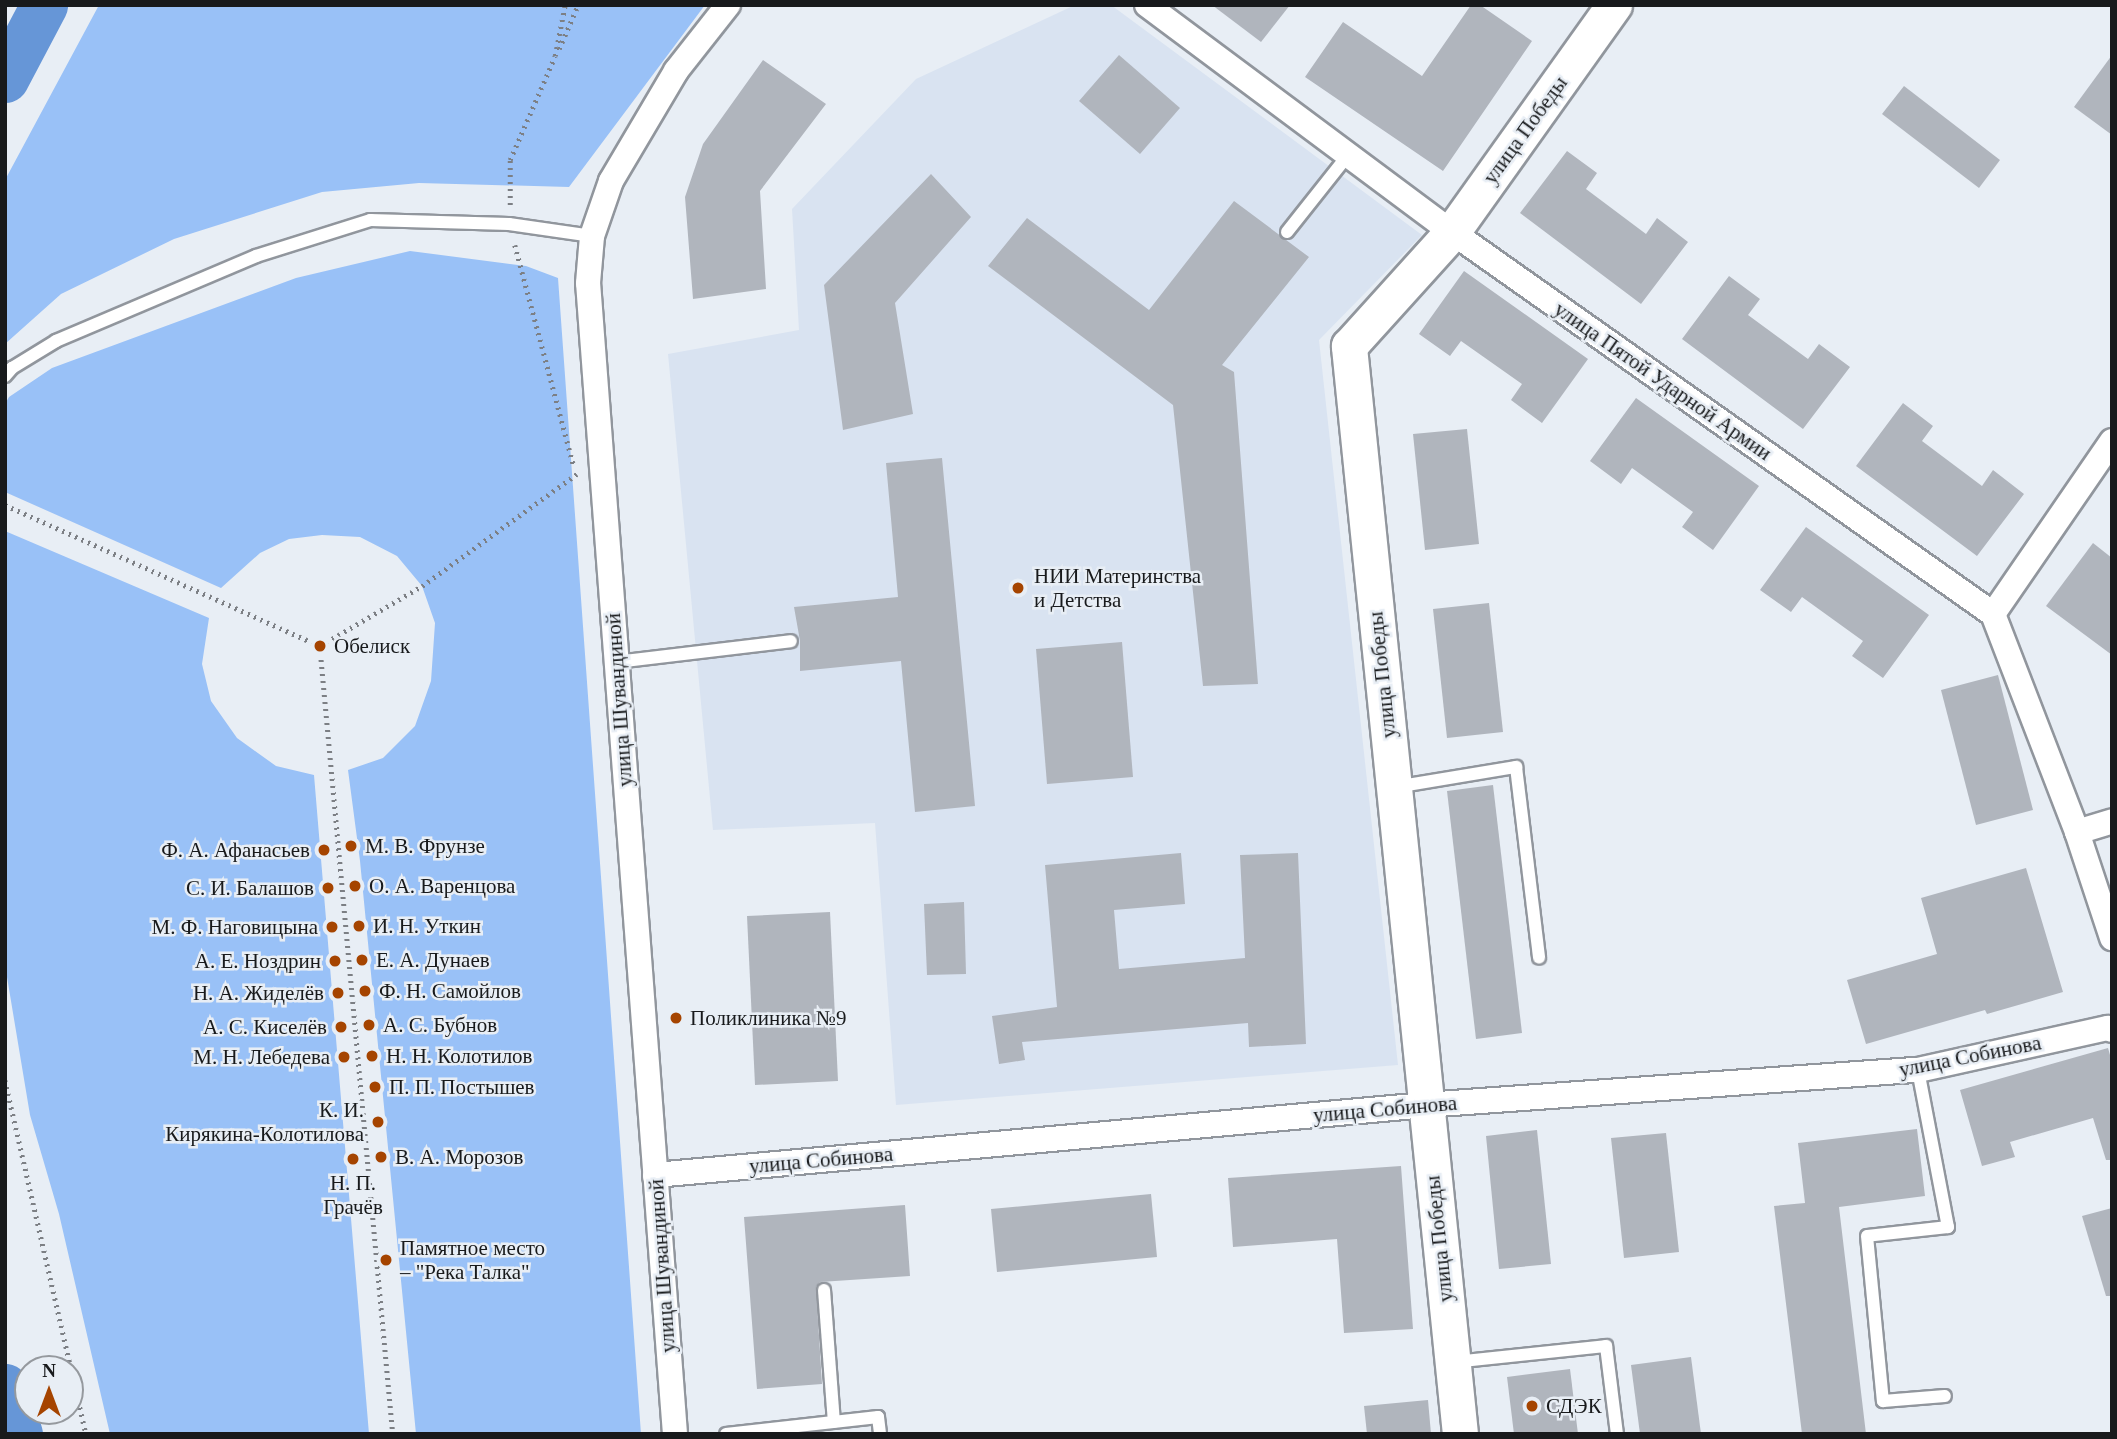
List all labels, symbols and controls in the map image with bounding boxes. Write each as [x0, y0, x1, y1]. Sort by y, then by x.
street label: улица Победы [1477, 71, 1573, 189]
street label: улица Пятой Ударной Армии [1549, 296, 1777, 466]
place label: НИИ Материнства и Детства [1034, 563, 1201, 613]
marker: НИИ Материнства и Детства [1008, 578, 1028, 598]
street label: улица Победы [1363, 611, 1401, 739]
street label: улица Шувандиной [600, 612, 638, 788]
place label: Обелиск [334, 633, 410, 659]
marker: Обелиск [312, 638, 328, 654]
place label: М. В. Фрунзе [365, 833, 485, 859]
place label: Ф. А. Афанасьев [161, 837, 310, 863]
marker: М. В. Фрунзе [343, 838, 359, 854]
marker: Ф. А. Афанасьев [316, 842, 332, 858]
place label: О. А. Варенцова [369, 873, 515, 899]
place label: С. И. Балашов [186, 875, 314, 901]
marker: О. А. Варенцова [347, 878, 363, 894]
marker: С. И. Балашов [320, 880, 336, 896]
place label: И. Н. Уткин [373, 913, 481, 939]
place label: М. Ф. Наговицына [152, 914, 318, 940]
marker: И. Н. Уткин [351, 918, 367, 934]
marker: М. Ф. Наговицына [324, 919, 340, 935]
place label: Е. А. Дунаев [376, 947, 490, 973]
place label: А. Е. Ноздрин [195, 948, 321, 974]
marker: Е. А. Дунаев [354, 952, 370, 968]
marker: А. Е. Ноздрин [327, 953, 343, 969]
place label: Ф. Н. Самойлов [379, 978, 521, 1004]
place label: Н. А. Жиделёв [193, 980, 324, 1006]
marker: Ф. Н. Самойлов [357, 983, 373, 999]
marker: Н. А. Жиделёв [330, 985, 346, 1001]
place label: Поликлиника №9 [690, 1005, 846, 1031]
marker: Поликлиника №9 [668, 1010, 684, 1026]
place label: А. С. Бубнов [383, 1012, 497, 1038]
place label: А. С. Киселёв [203, 1014, 327, 1040]
marker: А. С. Бубнов [361, 1017, 377, 1033]
marker: А. С. Киселёв [333, 1019, 349, 1035]
street label: улица Собинова [1897, 1030, 2043, 1082]
place label: Н. Н. Колотилов [386, 1043, 533, 1069]
place label: М. Н. Лебедева [193, 1044, 330, 1070]
marker: Н. Н. Колотилов [364, 1048, 380, 1064]
marker: М. Н. Лебедева [336, 1049, 352, 1065]
place label: П. П. Постышев [389, 1074, 535, 1100]
marker: П. П. Постышев [367, 1079, 383, 1095]
street label: улица Собинова [1312, 1090, 1458, 1128]
place label: К. И. Кирякина-Колотилова [165, 1097, 364, 1147]
marker: К. И. Кирякина-Колотилова [370, 1114, 386, 1130]
street label: улица Собинова [748, 1141, 894, 1179]
place label: В. А. Морозов [395, 1144, 523, 1170]
marker: В. А. Морозов [373, 1149, 389, 1165]
marker: Н. П. Грачёв [345, 1151, 361, 1167]
place label: Н. П. Грачёв [323, 1170, 383, 1220]
street label: улица Победы [1420, 1175, 1458, 1303]
street label: улица Шувандиной [643, 1178, 681, 1354]
place label: Памятное место – "Река Талка" [400, 1235, 545, 1285]
marker: Памятное место – "Река Талка" [378, 1252, 394, 1268]
north arrow [14, 1355, 84, 1425]
text: N [42, 1360, 56, 1381]
place label: СДЭК [1546, 1393, 1602, 1419]
marker: СДЭК [1524, 1398, 1540, 1414]

